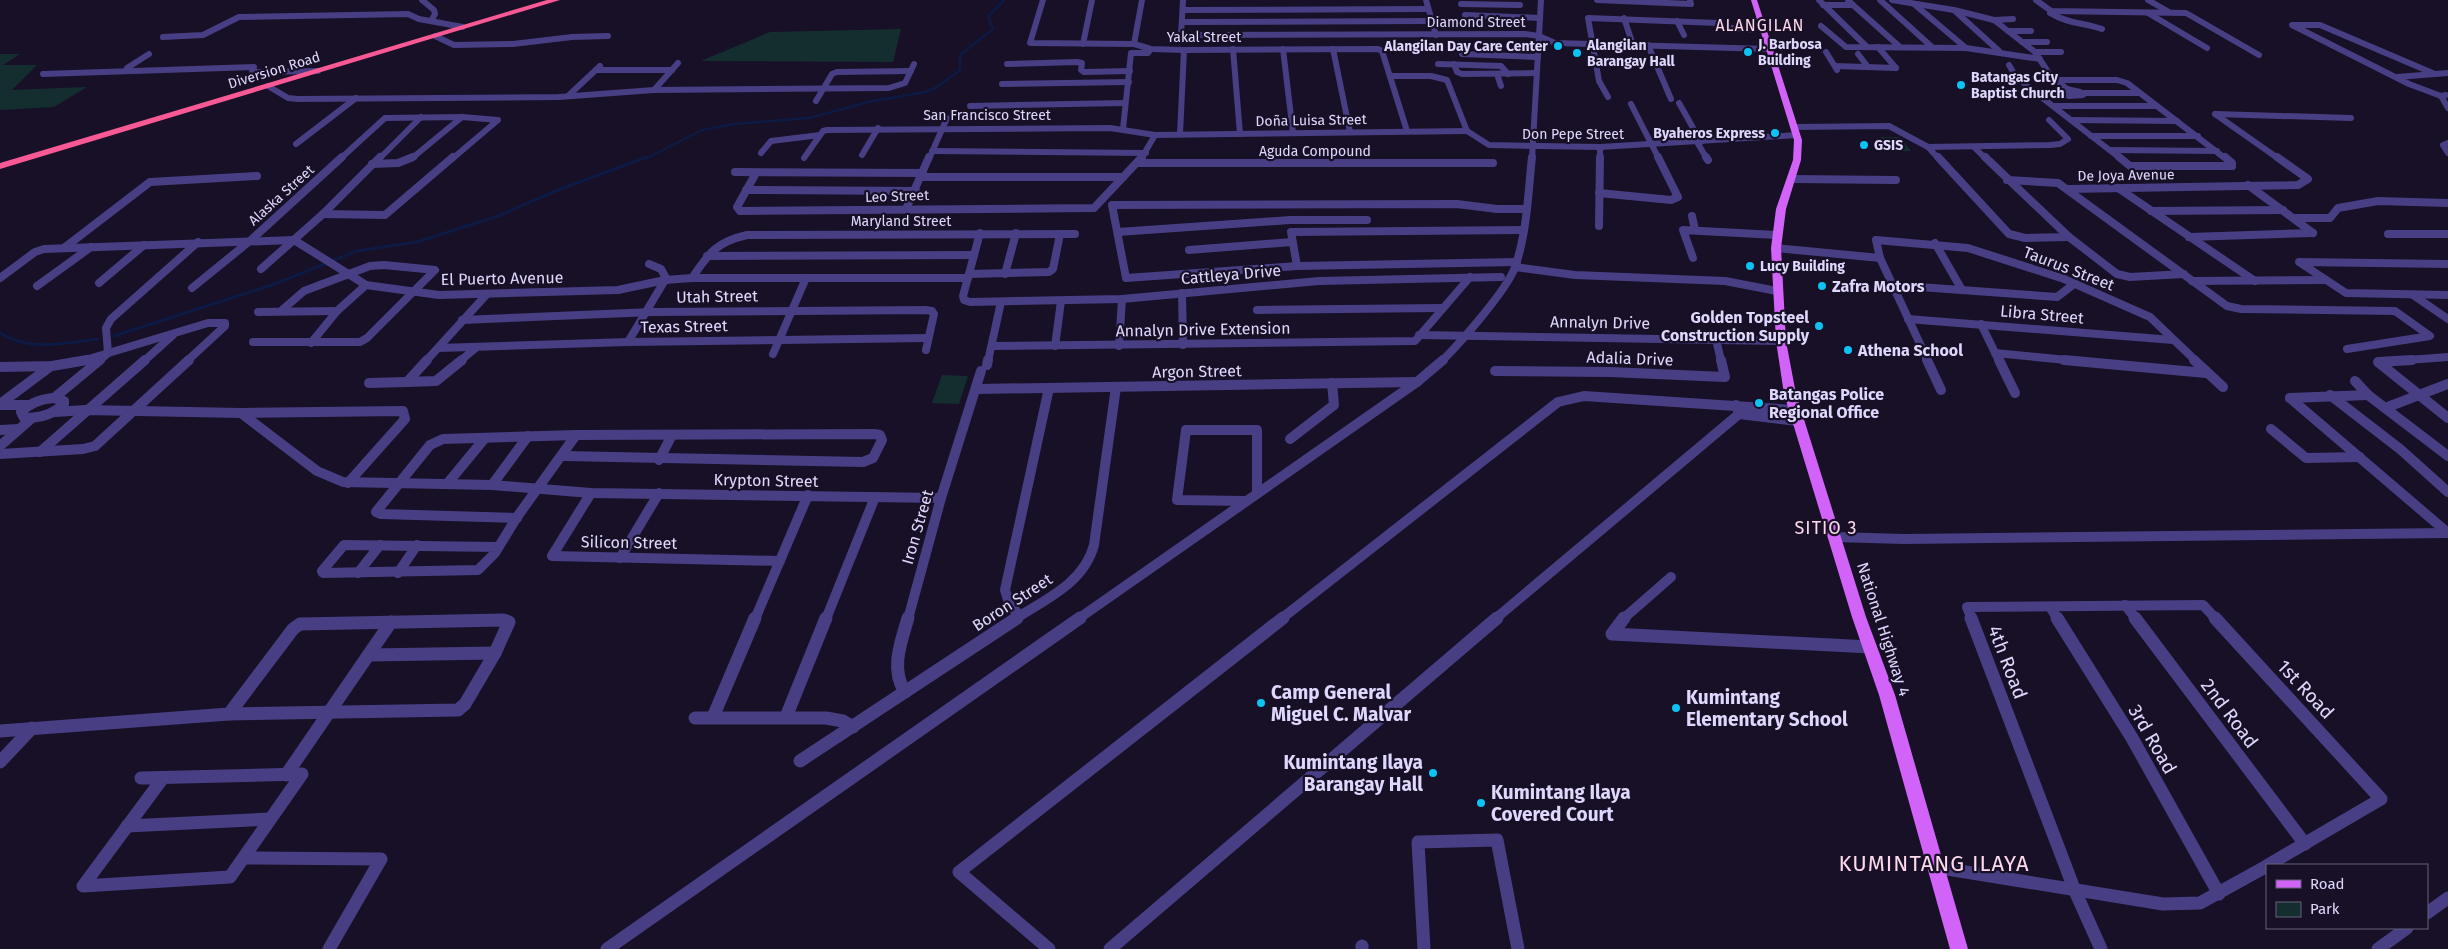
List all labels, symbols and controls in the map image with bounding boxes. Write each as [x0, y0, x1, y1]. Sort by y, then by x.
street label: Diamond Street [1426, 14, 1526, 31]
district label: ALANGILAN [1715, 16, 1805, 35]
street label: Yakal Street [1167, 29, 1242, 46]
place label: J. Barbosa Building [1757, 36, 1822, 69]
place label: Alangilan Barangay Hall [1586, 37, 1676, 70]
place label: Alangilan Day Care Center [1383, 38, 1548, 55]
marker: Alangilan Day Care Center [1552, 40, 1564, 52]
marker: J. Barbosa Building [1742, 46, 1754, 58]
marker: Alangilan Barangay Hall [1571, 47, 1583, 59]
street label: Diversion Road [226, 48, 322, 93]
place label: Batangas City Baptist Church [1971, 69, 2064, 102]
marker: Batangas City Baptist Church [1955, 79, 1967, 91]
street label: San Francisco Street [923, 107, 1052, 124]
street label: Doña Luisa Street [1255, 111, 1368, 130]
place label: Byaheros Express [1653, 125, 1765, 142]
street label: Don Pepe Street [1522, 126, 1625, 143]
marker: Byaheros Express [1769, 127, 1781, 139]
place label: GSIS [1874, 137, 1903, 154]
marker: GSIS [1858, 139, 1870, 151]
street label: Aguda Compound [1259, 143, 1371, 160]
street label: Alaska Street [245, 161, 318, 229]
street label: De Joya Avenue [2077, 166, 2175, 185]
street label: Leo Street [865, 187, 930, 206]
street label: Maryland Street [851, 213, 952, 230]
street label: Taurus Street [2021, 242, 2117, 295]
place label: Lucy Building [1760, 258, 1845, 275]
marker: Lucy Building [1744, 260, 1756, 272]
street label: Cattleya Drive [1180, 261, 1282, 288]
street label: El Puerto Avenue [441, 268, 564, 289]
place label: Zafra Motors [1832, 277, 1925, 296]
marker: Zafra Motors [1816, 280, 1828, 292]
street label: Utah Street [676, 286, 758, 307]
street label: Libra Street [1999, 301, 2085, 328]
place label: Golden Topsteel Construction Supply [1661, 308, 1810, 345]
street label: Annalyn Drive [1550, 312, 1650, 333]
street label: Texas Street [640, 316, 728, 337]
street label: Annalyn Drive Extension [1115, 318, 1291, 341]
marker: Golden Topsteel Construction Supply [1813, 320, 1825, 332]
place label: Athena School [1857, 341, 1963, 360]
marker: Athena School [1842, 344, 1854, 356]
street label: Adalia Drive [1586, 347, 1674, 370]
street label: Argon Street [1152, 361, 1242, 382]
place label: Batangas Police Regional Office [1769, 385, 1884, 422]
marker: Batangas Police Regional Office [1753, 397, 1765, 409]
street label: Krypton Street [713, 470, 819, 491]
street label: Iron Street [898, 487, 937, 567]
district label: SITIO 3 [1795, 517, 1857, 539]
street label: Silicon Street [581, 532, 677, 553]
street label: National Highway 4 [1853, 560, 1914, 699]
street label: Boron Street [969, 570, 1056, 635]
street label: 4th Road [1983, 622, 2032, 702]
street label: 1st Road [2272, 655, 2339, 724]
street label: 2nd Road [2196, 674, 2263, 752]
place label: Camp General Miguel C. Malvar [1271, 681, 1411, 726]
place label: Kumintang Elementary School [1686, 686, 1848, 731]
marker: Camp General Miguel C. Malvar [1255, 697, 1267, 709]
street label: 3rd Road [2123, 700, 2182, 778]
marker: Kumintang Elementary School [1670, 702, 1682, 714]
place label: Kumintang Ilaya Barangay Hall [1283, 751, 1423, 796]
marker: Kumintang Ilaya Barangay Hall [1427, 767, 1439, 779]
place label: Kumintang Ilaya Covered Court [1491, 781, 1631, 826]
marker: Kumintang Ilaya Covered Court [1475, 797, 1487, 809]
district label: KUMINTANG ILAYA [1838, 850, 2030, 877]
legend [2266, 864, 2428, 929]
text: Road [2310, 875, 2345, 893]
text: Park [2310, 900, 2340, 918]

